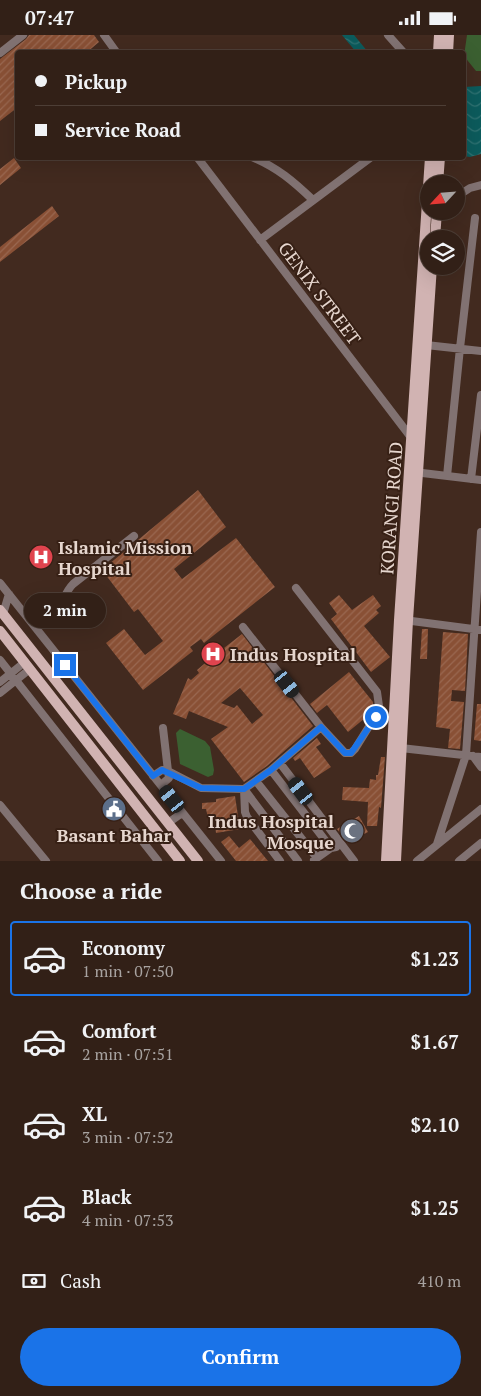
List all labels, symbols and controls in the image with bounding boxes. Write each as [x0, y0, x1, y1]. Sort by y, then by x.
text: 07:47 [25, 5, 74, 30]
text: Pickup [65, 69, 127, 94]
text: Service Road [65, 117, 181, 142]
north arrow [420, 175, 465, 220]
map controls [420, 175, 465, 275]
button: layers [420, 230, 465, 275]
street label: GENIX STREET [273, 237, 367, 349]
street label: KORANGI ROAD [374, 441, 408, 575]
place label: Islamic Mission Hospital [58, 535, 193, 580]
hospital icon: Islamic Mission Hospital [28, 544, 54, 570]
callout: 2 min [24, 593, 106, 627]
text: 2 min [43, 599, 87, 621]
hospital icon: Indus Hospital [200, 641, 226, 667]
place label: Indus Hospital [230, 642, 356, 666]
route end [54, 654, 76, 676]
car [271, 668, 302, 700]
route start [365, 706, 387, 728]
car [285, 775, 316, 807]
car [156, 783, 187, 815]
public building icon: Basant Bahar [101, 796, 127, 822]
place label: Indus Hospital Mosque [208, 809, 334, 854]
mosque icon: Indus Hospital Mosque [339, 818, 365, 844]
place label: Basant Bahar [57, 823, 171, 847]
text: Choose a ride [20, 876, 162, 905]
text: Economy [82, 935, 165, 960]
icon: car [22, 936, 67, 981]
text: $1.23 [410, 946, 459, 971]
text: 1 min · 07:50 [82, 960, 174, 982]
text: Comfort [82, 1018, 157, 1043]
icon: car [22, 1019, 67, 1064]
text: $1.67 [410, 1029, 459, 1054]
text: 2 min · 07:51 [82, 1043, 174, 1065]
text: XL [82, 1101, 107, 1126]
icon: car [22, 1102, 67, 1147]
text: $2.10 [410, 1112, 459, 1137]
text: 3 min · 07:52 [82, 1126, 174, 1148]
text: Black [82, 1184, 132, 1209]
icon: car [22, 1185, 67, 1230]
text: $1.25 [410, 1195, 459, 1220]
text: 4 min · 07:53 [82, 1209, 174, 1231]
icon: cash [20, 1267, 48, 1295]
text: Cash [60, 1268, 101, 1293]
text: 410 m [418, 1270, 461, 1292]
button: Confirm [20, 1328, 461, 1386]

